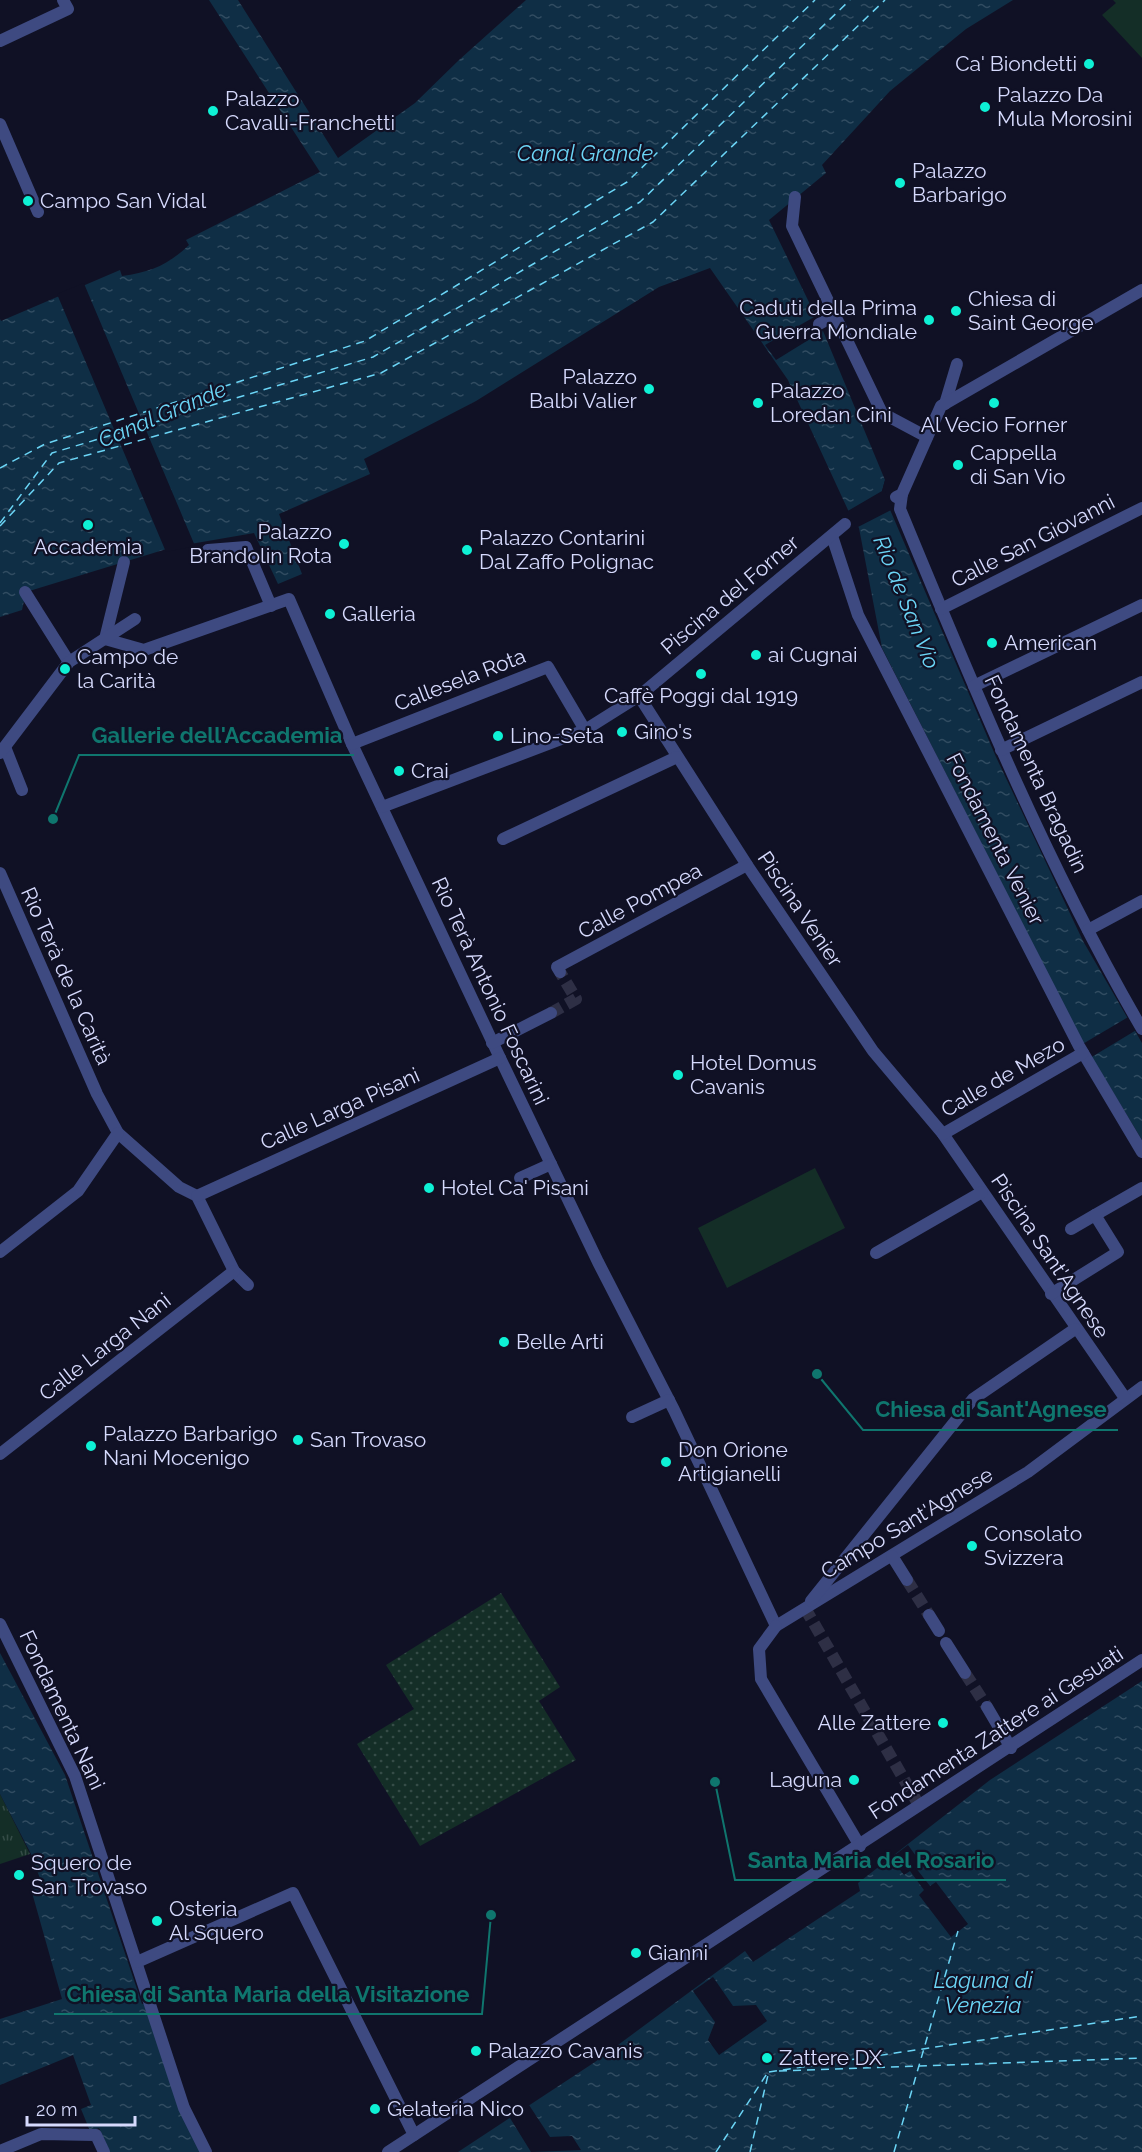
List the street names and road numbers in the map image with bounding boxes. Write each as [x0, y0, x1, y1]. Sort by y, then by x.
street label: Calle San Giovanni [947, 489, 1119, 593]
street label: Piscina del Forner [656, 529, 804, 660]
street label: Callesela Rota [391, 643, 529, 716]
street label: Fondamenta Bragadin [980, 671, 1093, 877]
street label: Fondamenta Venier [941, 749, 1050, 929]
street label: Piscina Venier [753, 846, 849, 972]
street label: Calle Pompea [574, 858, 706, 944]
street label: Rio Terà Antonio Foscarini [427, 873, 554, 1109]
street label: Rio Terà de la Carità [16, 883, 117, 1069]
street label: Calle de Mezo [936, 1031, 1069, 1122]
street label: Calle Larga Pisani [256, 1062, 423, 1155]
street label: Piscina Sant'Agnese [986, 1169, 1115, 1343]
street label: Calle Larga Nani [34, 1288, 175, 1406]
street label: Campo Sant'Agnese [816, 1461, 997, 1584]
street label: Fondamenta Nani [15, 1626, 110, 1793]
street label: Fondamenta Zattere ai Gesuati [864, 1641, 1128, 1824]

